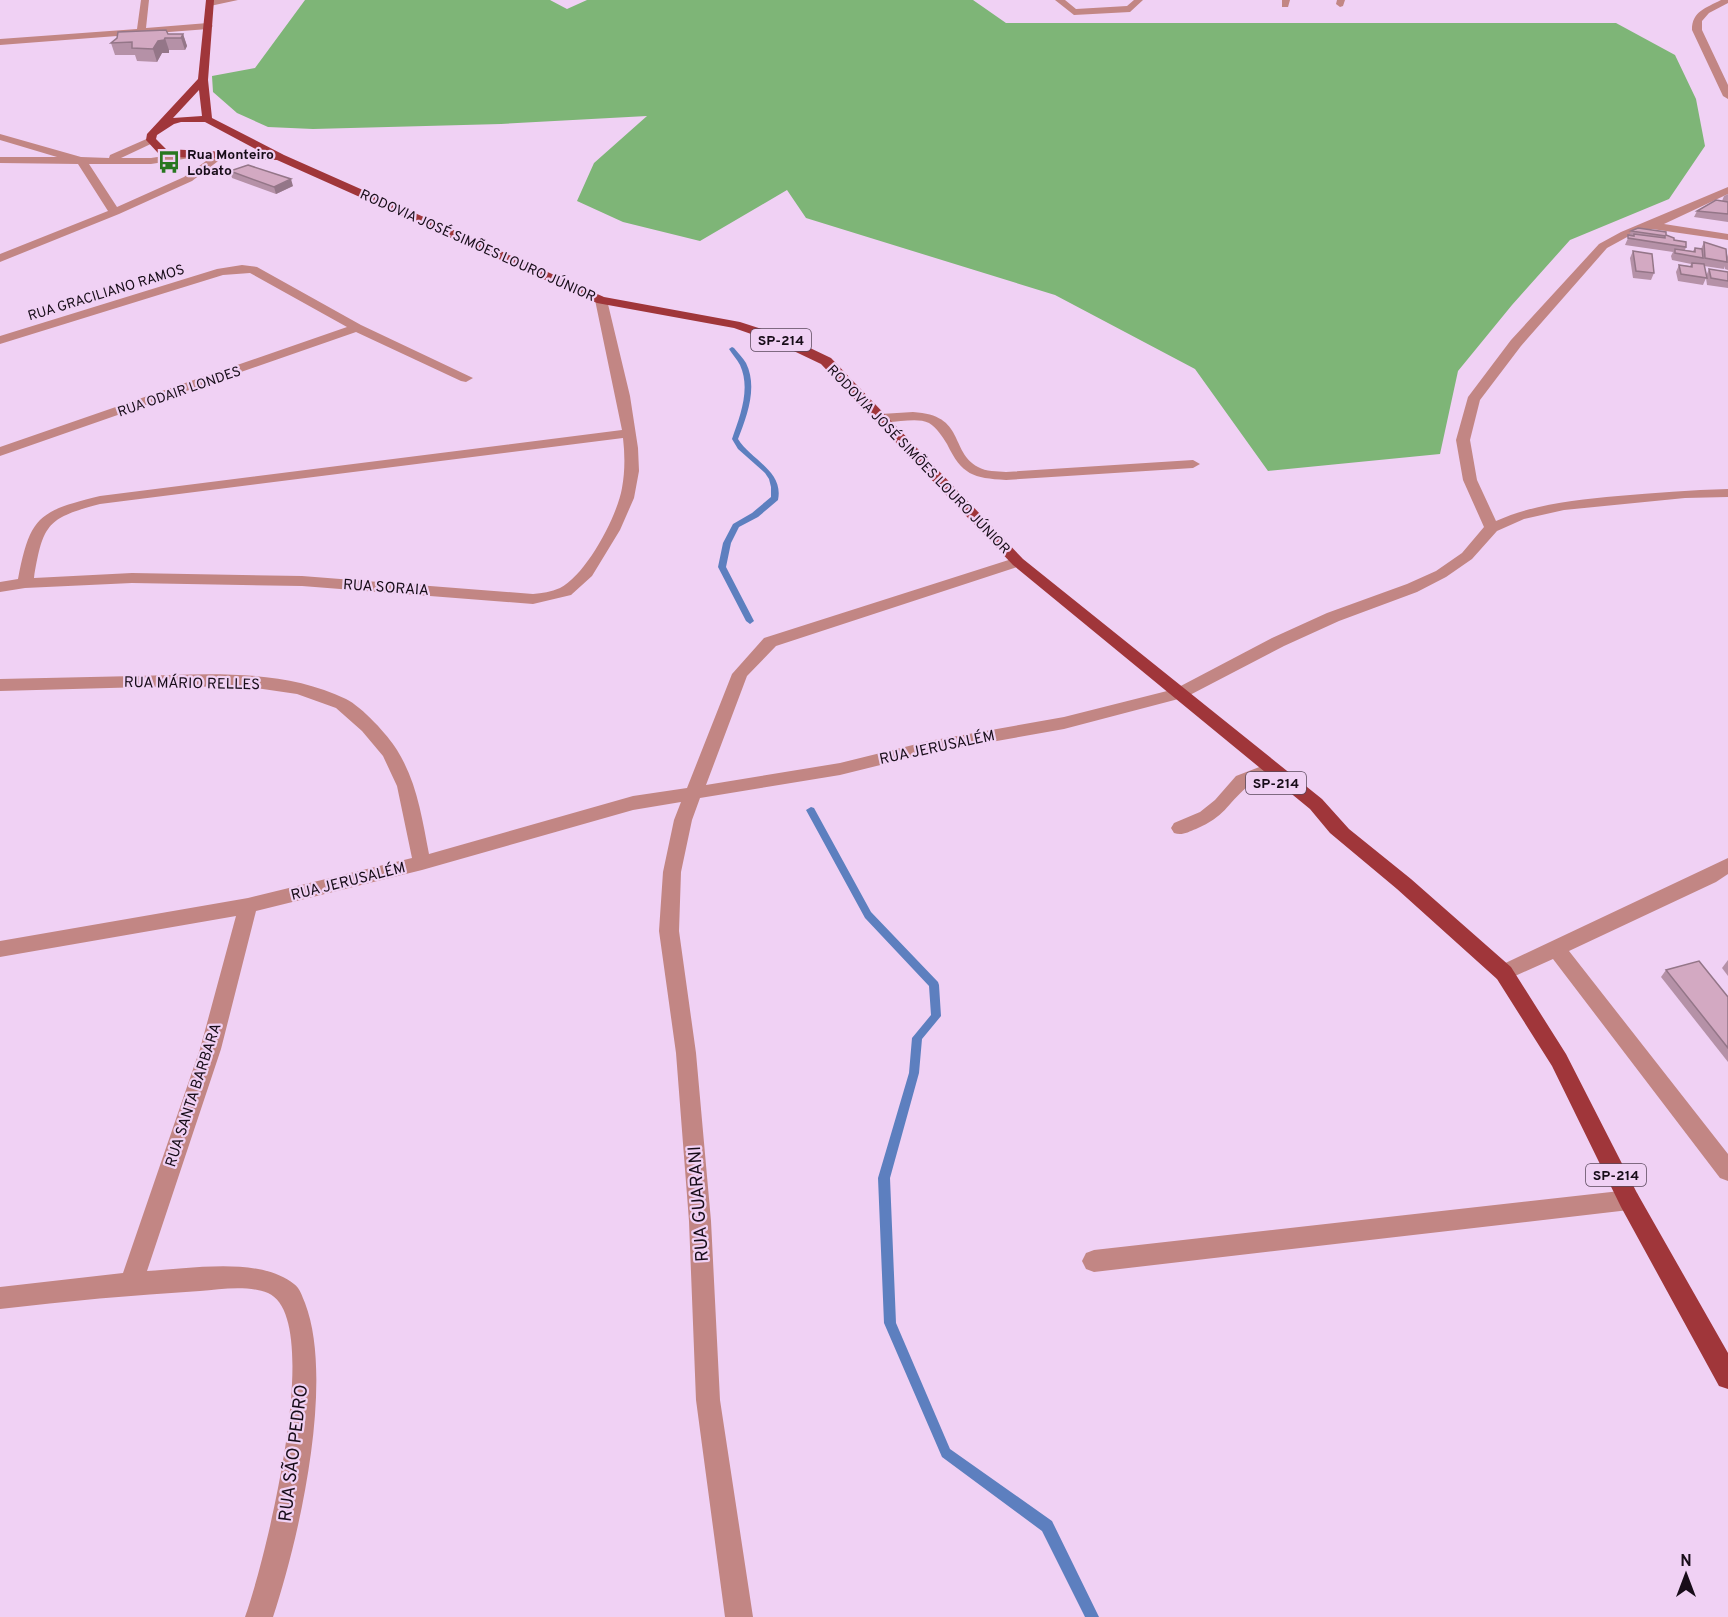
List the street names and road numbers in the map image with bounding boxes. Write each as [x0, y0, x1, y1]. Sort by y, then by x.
street label: RODOVIA JOSÉ SIMÕES LOURO JÚNIOR [357, 186, 598, 306]
street label: RUA GRACILIANO RAMOS [26, 261, 187, 325]
road number: SP-214 [751, 329, 811, 351]
street label: RODOVIA JOSÉ SIMÕES LOURO JÚNIOR [823, 361, 1014, 558]
street label: RUA ODAIR LONDES [116, 363, 243, 421]
street label: RUA SORAIA [342, 576, 430, 601]
street label: RUA MÁRIO RELLES [124, 673, 260, 695]
street label: RUA JERUSALÉM [878, 726, 997, 770]
road number: SP-214 [1246, 772, 1306, 794]
street label: RUA JERUSALÉM [289, 858, 408, 906]
street label: RUA SANTA BARBARA [162, 1021, 227, 1170]
street label: RUA GUARANI [684, 1145, 715, 1263]
road number: SP-214 [1586, 1164, 1646, 1186]
street label: RUA SÃO PEDRO [273, 1383, 314, 1523]

